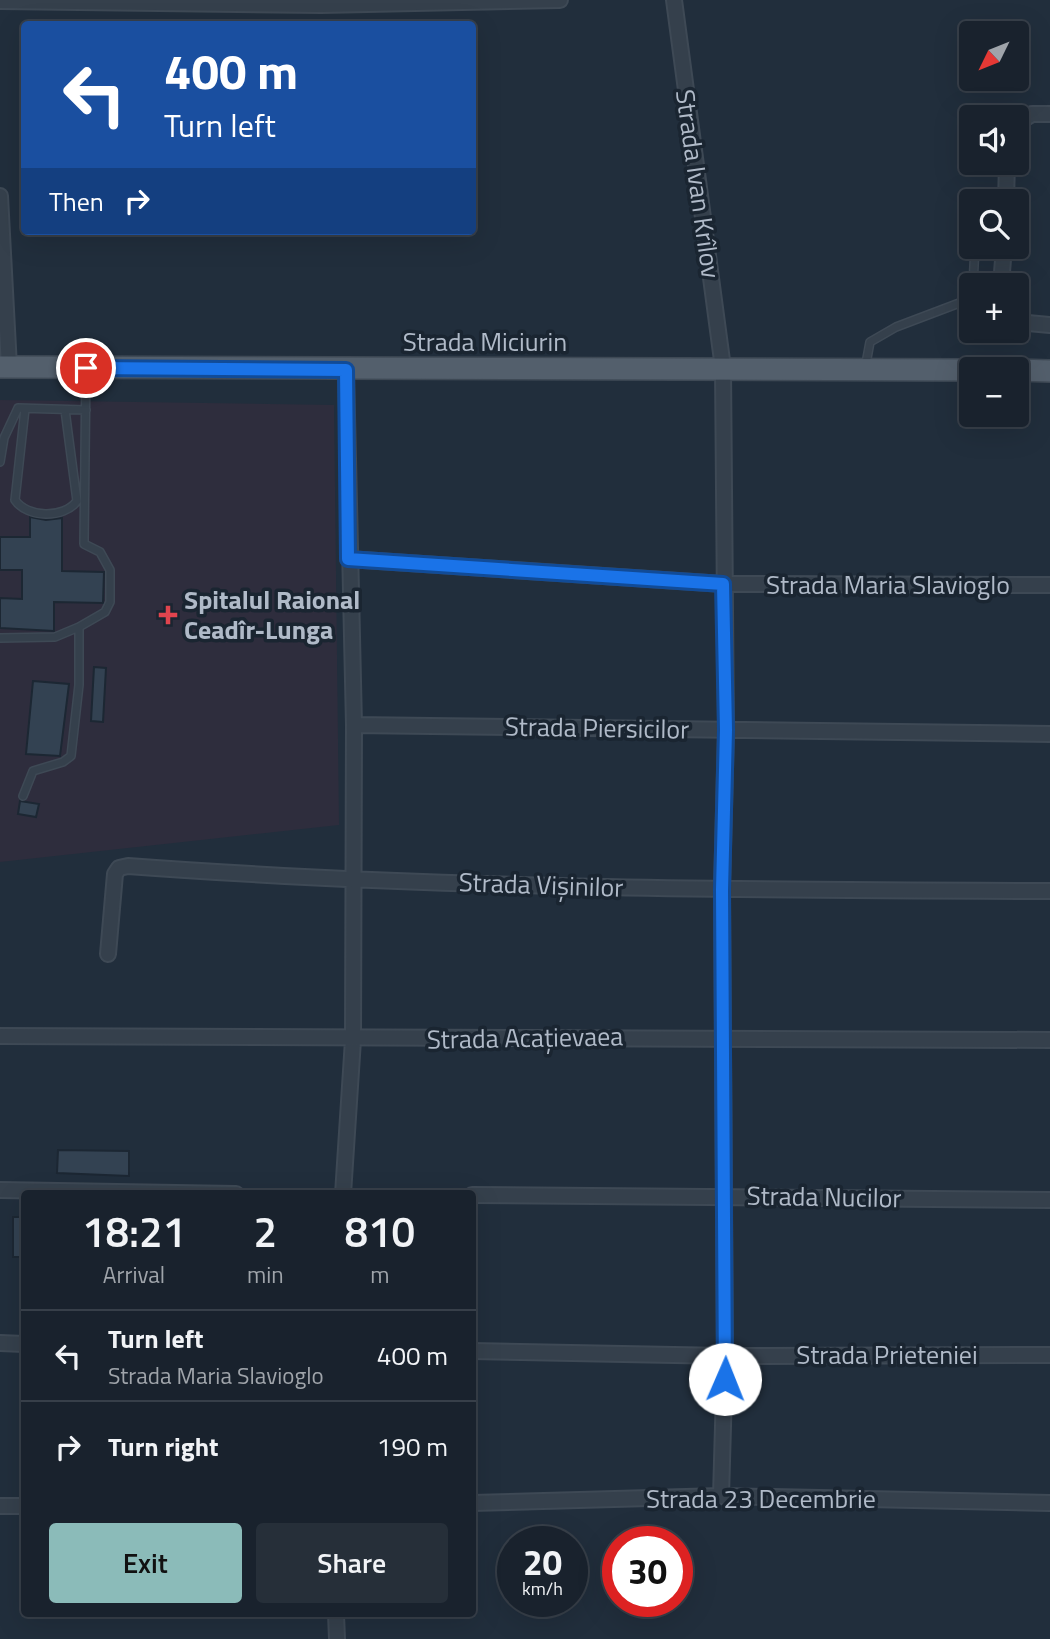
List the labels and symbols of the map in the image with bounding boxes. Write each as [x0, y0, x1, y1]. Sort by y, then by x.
north arrow [959, 21, 1029, 91]
street label: Strada Ivan Krîlov [666, 87, 731, 281]
street label: Strada Miciurin [403, 322, 567, 361]
pin [56, 338, 116, 398]
street label: Strada Maria Slavioglo [766, 565, 1010, 604]
place label: Spitalul Raional Ceadîr-Lunga [184, 580, 360, 649]
marker: Spitalul Raional Ceadîr-Lunga [158, 605, 178, 625]
street label: Strada Piersicilor [505, 706, 689, 749]
street label: Strada Vișinilor [458, 862, 624, 907]
street label: Strada Acațievaea [426, 1016, 624, 1059]
street label: Strada Nucilor [746, 1176, 902, 1217]
street label: Strada Prieteniei [796, 1335, 978, 1374]
position arrow [688, 1342, 762, 1416]
street label: Strada 23 Decembrie [646, 1479, 876, 1518]
speed limit sign: 30 [602, 1526, 693, 1617]

